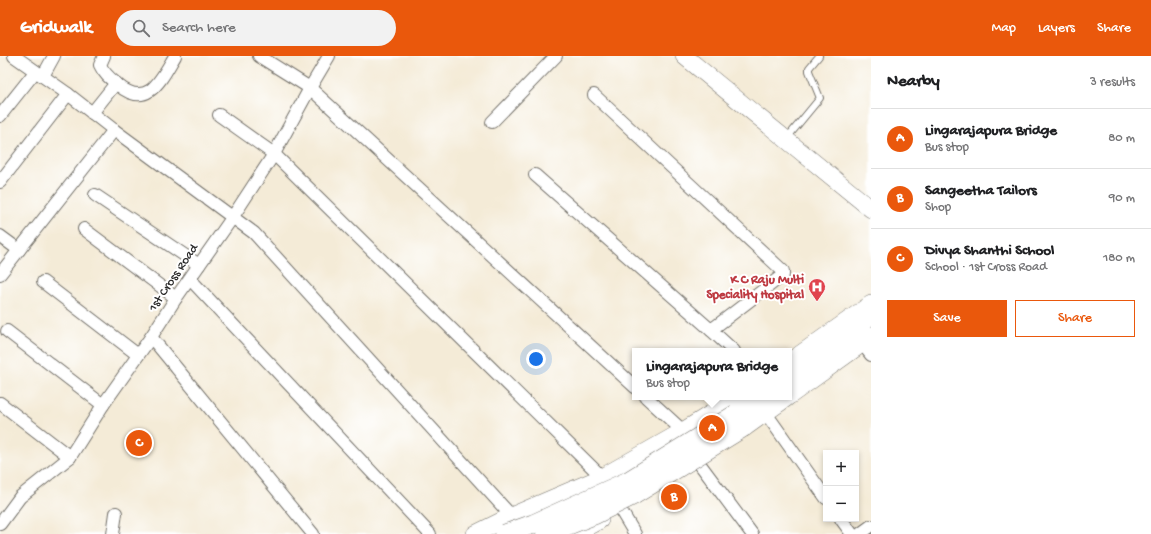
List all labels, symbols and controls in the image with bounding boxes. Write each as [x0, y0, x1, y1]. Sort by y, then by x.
search box [116, 10, 396, 46]
text: Gridwalk [20, 17, 92, 40]
icon: search [130, 17, 152, 39]
text: Search here [162, 19, 236, 37]
text: Map [992, 20, 1016, 37]
text: Layers [1038, 20, 1075, 37]
text: Share [1097, 20, 1131, 37]
text: Nearby [887, 72, 940, 92]
text: 3 results [1090, 75, 1135, 90]
text: Lingarajapura Bridge [925, 122, 1057, 140]
text: A [896, 131, 904, 146]
text: 80 m [1108, 131, 1135, 146]
text: Bus stop [925, 140, 969, 155]
text: Sangeetha Tailors [925, 182, 1037, 200]
text: B [897, 191, 903, 206]
text: 90 m [1109, 191, 1135, 206]
text: Shop [925, 200, 951, 215]
street label: 1st Cross Road [145, 240, 203, 315]
text: Divya Shanthi School [925, 242, 1054, 260]
text: C [896, 251, 904, 266]
text: 180 m [1103, 251, 1135, 266]
text: School · 1st Cross Road [925, 260, 1047, 275]
place label: K C Raju Multi Speciality Hospital [706, 273, 804, 304]
hospital icon: K C Raju Multi Speciality Hospital [807, 277, 827, 302]
button: Save [887, 300, 1007, 337]
button: Share [1015, 300, 1135, 337]
popup [632, 348, 792, 400]
your location [526, 349, 546, 369]
text: Lingarajapura Bridge [646, 358, 778, 376]
text: Bus stop [646, 376, 690, 391]
pin: A [699, 413, 725, 443]
pin: C [126, 428, 152, 458]
map controls [823, 450, 859, 522]
button: + [823, 450, 859, 486]
pin: B [661, 482, 687, 512]
button: − [823, 486, 859, 522]

